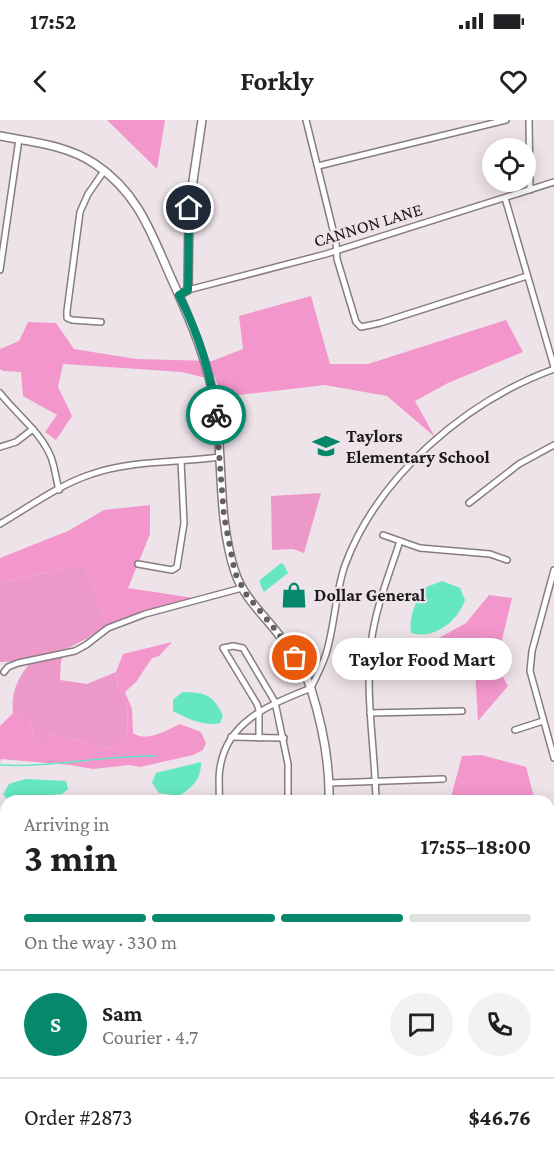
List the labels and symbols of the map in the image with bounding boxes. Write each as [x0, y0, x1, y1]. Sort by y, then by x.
pin [163, 182, 214, 233]
street label: CANNON LANE [311, 199, 425, 251]
courier [186, 385, 246, 445]
place label: Taylors Elementary School [346, 426, 490, 467]
school or university icon: Taylors Elementary School [311, 431, 341, 461]
shop icon: Dollar General [279, 580, 309, 610]
place label: Dollar General [314, 585, 425, 605]
pin [269, 632, 320, 683]
callout: Taylor Food Mart [331, 637, 511, 679]

